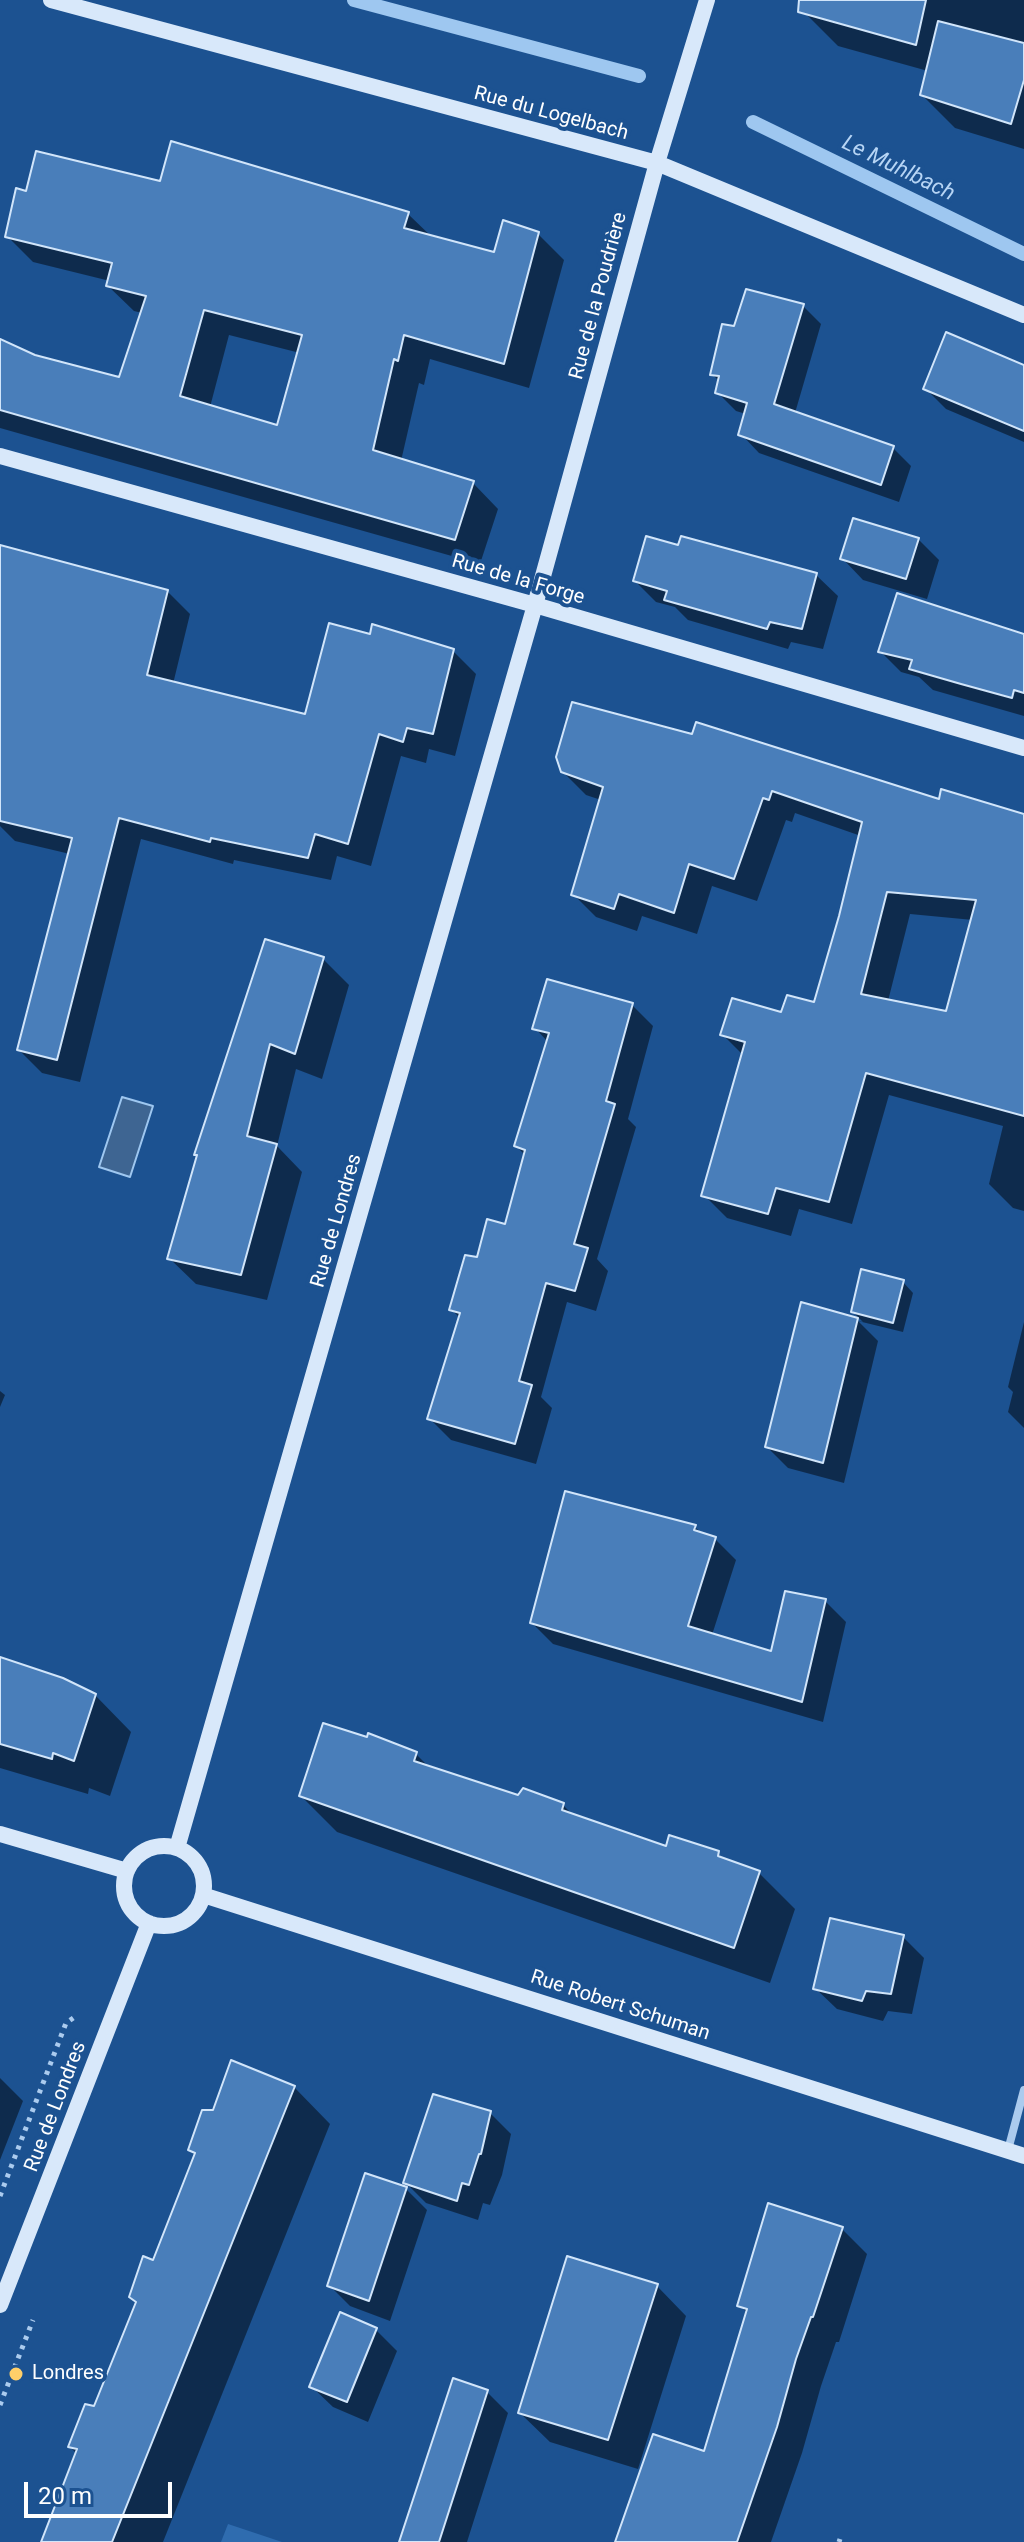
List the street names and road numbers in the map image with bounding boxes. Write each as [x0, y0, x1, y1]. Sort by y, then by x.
street label: Rue du Logelbach [471, 82, 631, 146]
street label: Rue de la Poudrière [565, 210, 633, 382]
street label: Rue de la Forge [449, 550, 587, 610]
street label: Rue de Londres [306, 1151, 368, 1291]
street label: Rue Robert Schuman [527, 1966, 713, 2046]
street label: Rue de Londres [20, 2038, 92, 2176]

